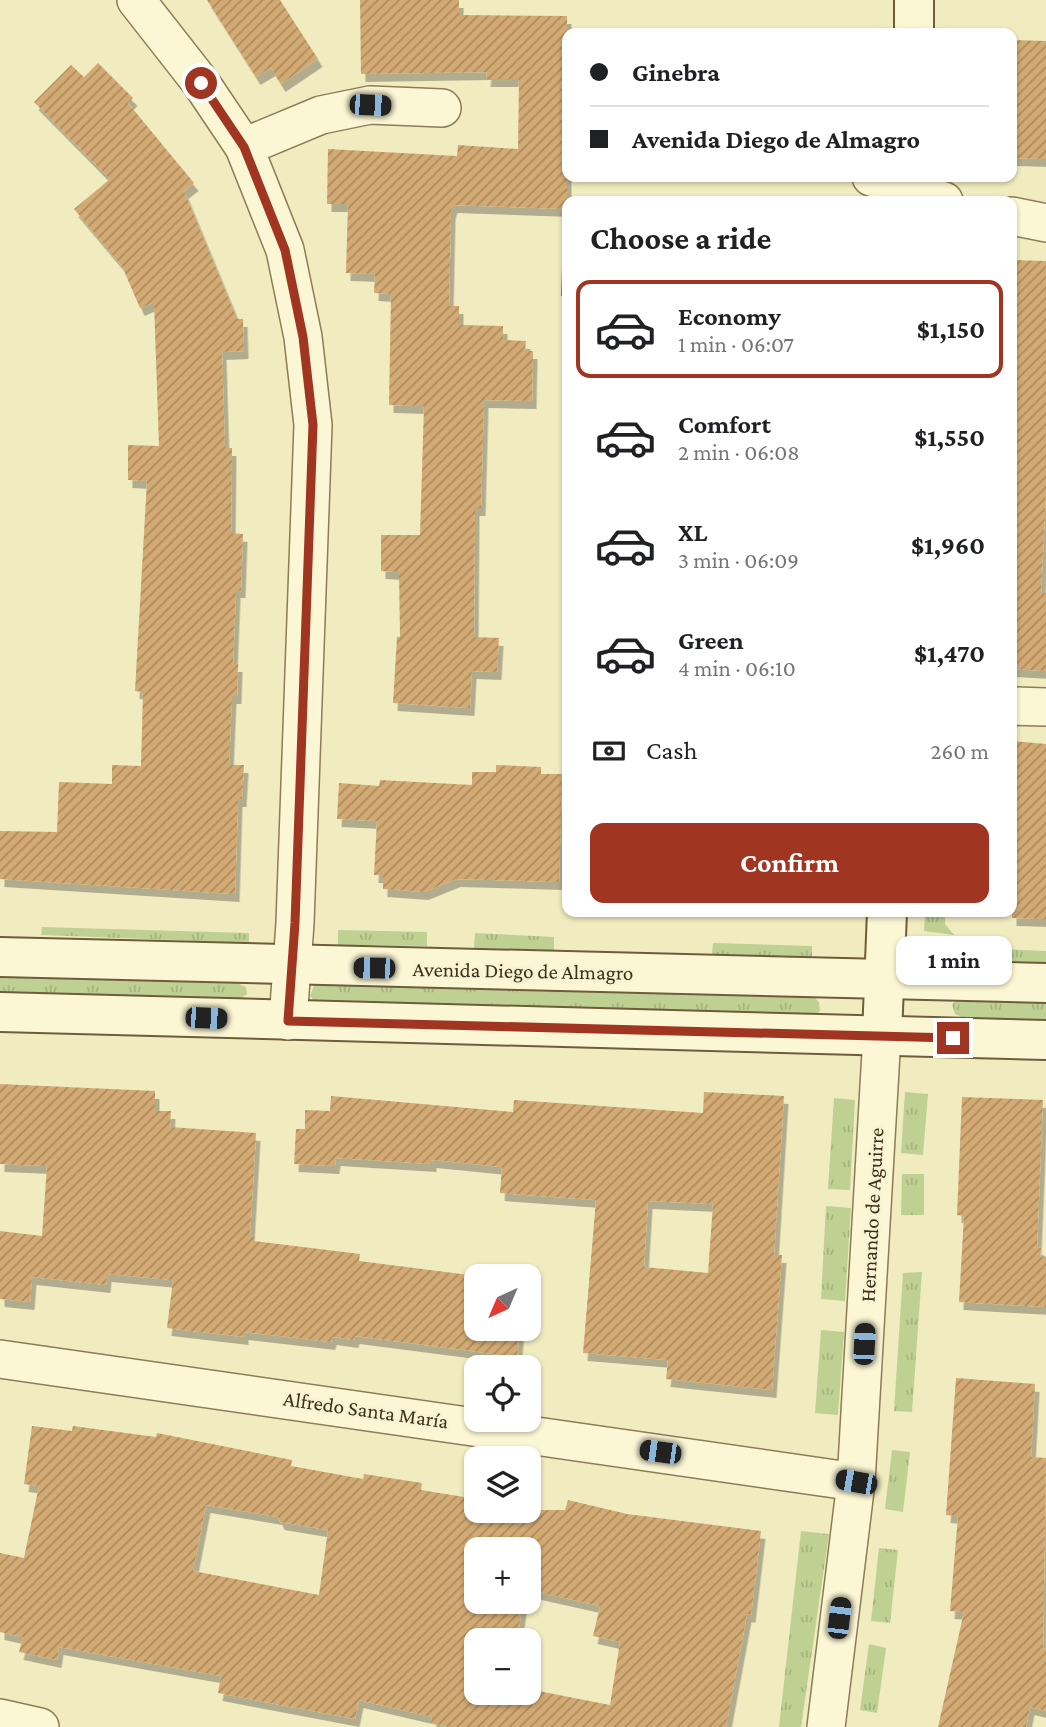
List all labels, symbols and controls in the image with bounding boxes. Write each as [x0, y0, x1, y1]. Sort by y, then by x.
text: Ginebra [632, 58, 720, 87]
route start [185, 67, 217, 99]
car [349, 94, 392, 116]
text: Avenida Diego de Almagro [632, 125, 920, 154]
text: Choose a ride [590, 220, 771, 256]
icon: car [594, 298, 657, 361]
text: Economy [678, 302, 781, 331]
text: $1,150 [917, 315, 985, 344]
text: 1 min · 06:07 [678, 331, 794, 357]
icon: car [594, 406, 657, 469]
text: Comfort [678, 410, 771, 439]
text: $1,550 [914, 423, 985, 452]
text: 2 min · 06:08 [678, 439, 800, 465]
icon: car [594, 514, 657, 577]
text: XL [678, 518, 707, 547]
text: $1,960 [911, 531, 985, 560]
text: 3 min · 06:09 [678, 547, 799, 573]
icon: car [594, 622, 657, 685]
text: Green [678, 626, 744, 655]
text: $1,470 [914, 639, 985, 668]
text: 4 min · 06:10 [678, 655, 796, 681]
icon: cash [590, 732, 628, 770]
text: Cash [646, 736, 697, 765]
text: 260 m [931, 738, 989, 764]
button: Confirm [590, 823, 989, 903]
callout: 1 min [895, 936, 1011, 986]
text: 1 min [928, 947, 980, 973]
car [353, 957, 396, 979]
street label: Avenida Diego de Almagro [412, 957, 634, 985]
car [185, 1007, 228, 1029]
route end [937, 1022, 969, 1054]
street label: Hernando de Aguirre [855, 1127, 889, 1303]
north arrow [464, 1264, 541, 1340]
map controls [464, 1264, 541, 1705]
car [853, 1322, 876, 1366]
button: locate [464, 1355, 541, 1432]
street label: Alfredo Santa María [282, 1387, 450, 1434]
car [638, 1439, 683, 1465]
button: layers [464, 1446, 541, 1523]
car [834, 1468, 879, 1496]
button: + [464, 1537, 541, 1614]
car [827, 1596, 852, 1640]
button: − [464, 1628, 541, 1705]

